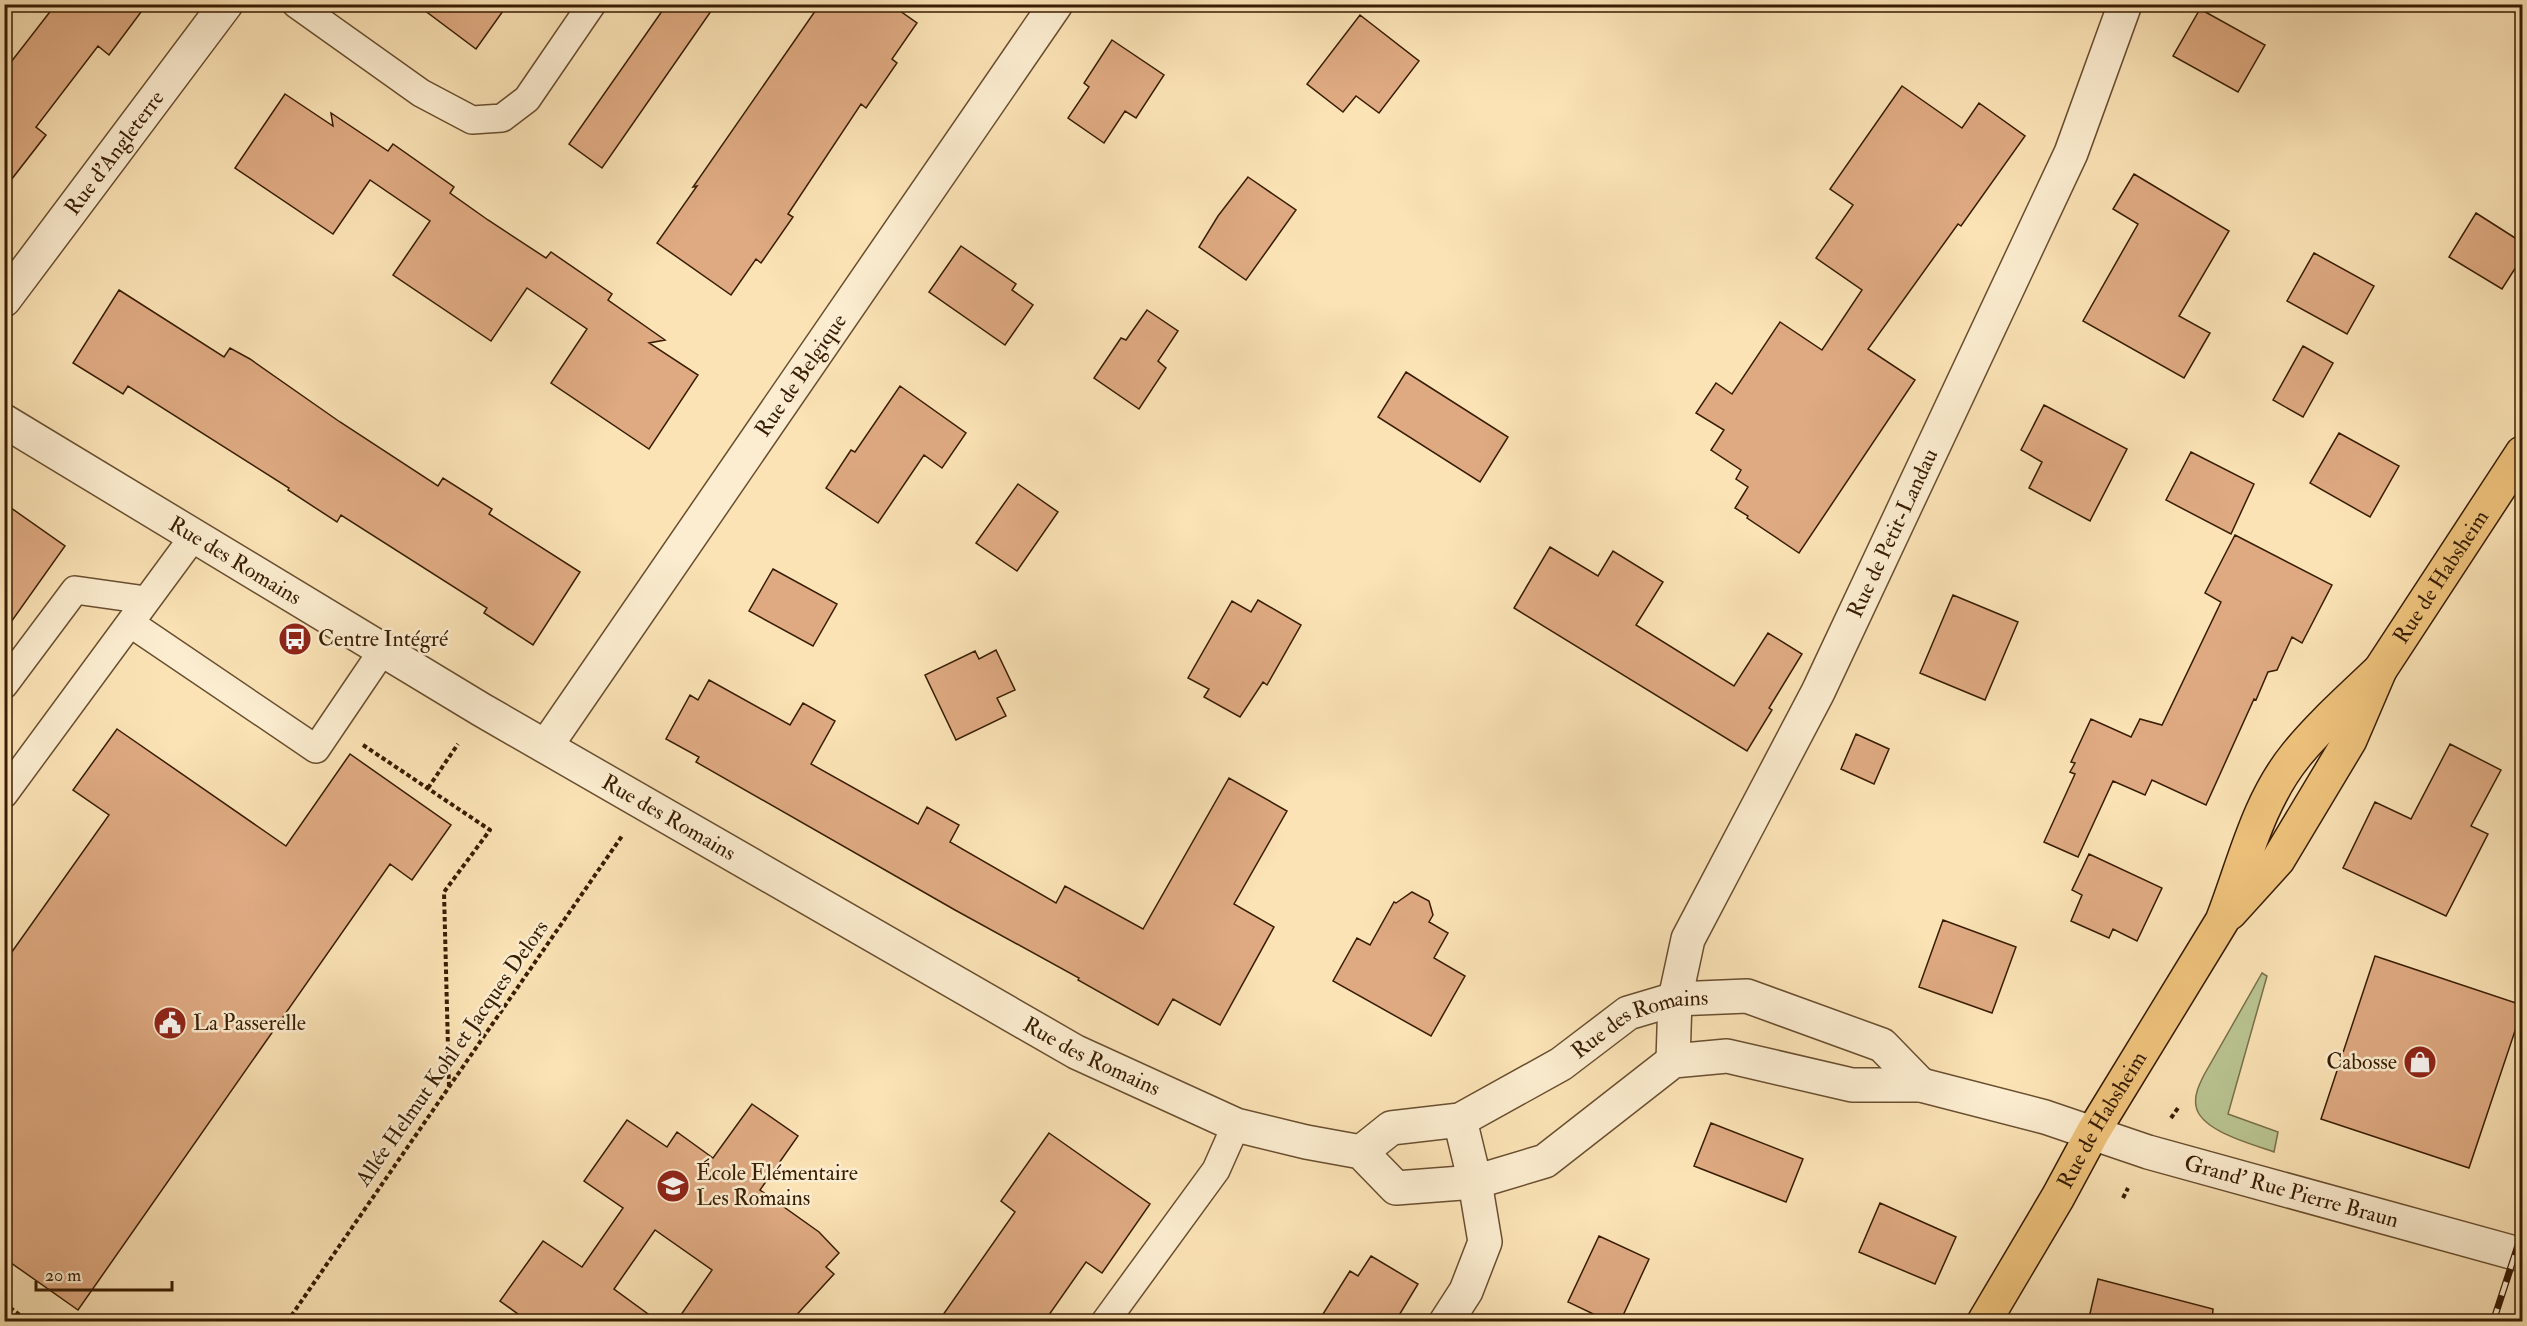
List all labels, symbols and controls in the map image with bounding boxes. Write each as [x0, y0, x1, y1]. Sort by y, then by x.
street label: Rue d'Angleterre [58, 85, 170, 221]
street label: Rue de Belgique [749, 308, 853, 442]
street label: Rue de Petit-Landau [1841, 444, 1944, 622]
street label: Rue de Habsheim [2387, 504, 2495, 649]
street label: Rue des Romains [164, 510, 306, 611]
bus stop icon: Centre Intégré [277, 621, 313, 657]
place label: Centre Intégré [318, 625, 449, 653]
street label: Rue des Romains [597, 768, 741, 867]
street label: Allée Helmut Kohl et Jacques Delors [349, 915, 555, 1192]
street label: Rue des Romains [1566, 984, 1709, 1065]
public building icon: La Passerelle [152, 1005, 188, 1041]
place label: La Passerelle [193, 1009, 306, 1037]
street label: Rue des Romains [1018, 1010, 1165, 1103]
shop icon: Cabosse [2402, 1044, 2438, 1080]
street label: Rue de Habsheim [2051, 1046, 2153, 1194]
place label: Cabosse [2326, 1048, 2397, 1076]
street label: Grand' Rue Pierre Braun [2181, 1149, 2402, 1234]
place label: École Elémentaire Les Romains [696, 1158, 858, 1212]
school or university icon: École Elémentaire Les Romains [655, 1168, 691, 1204]
scale bar [36, 1254, 172, 1292]
text: 20 m [45, 1264, 81, 1287]

